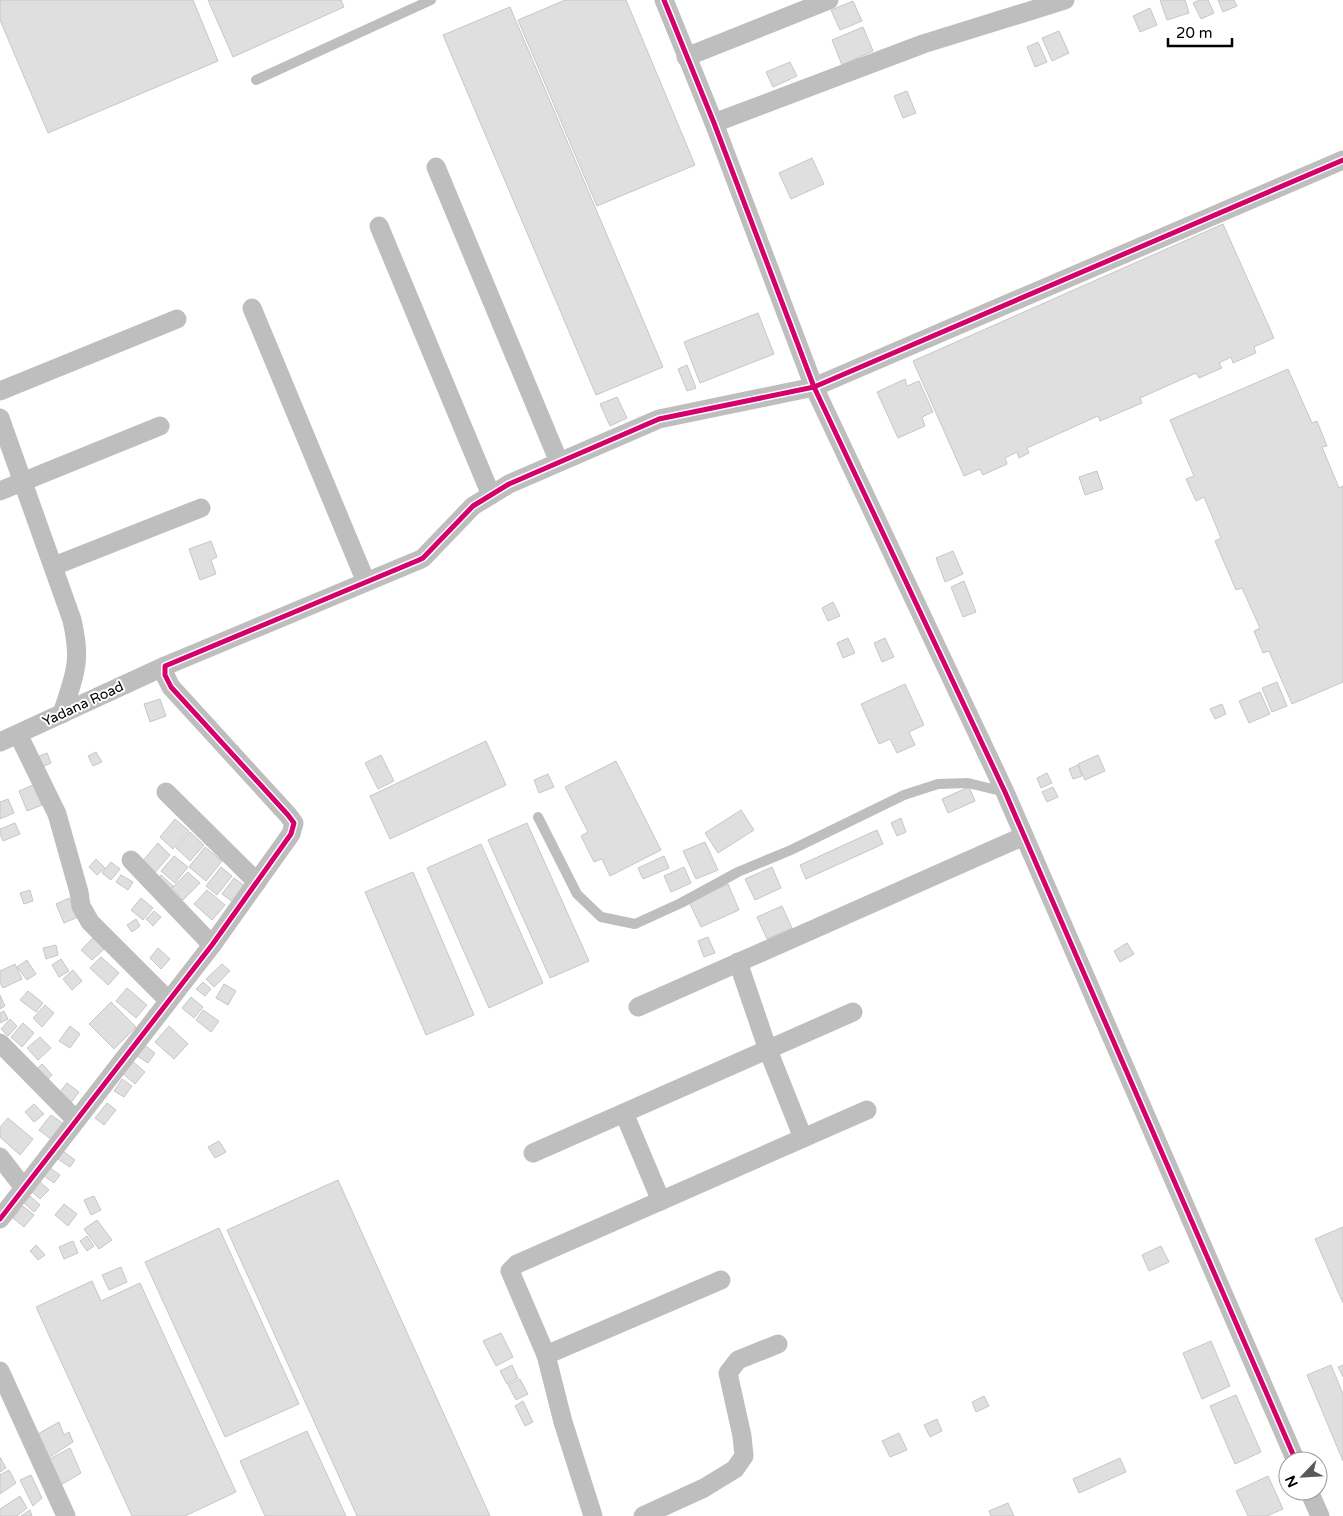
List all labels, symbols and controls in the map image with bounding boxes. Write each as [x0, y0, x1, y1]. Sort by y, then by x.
scale bar [1168, 15, 1232, 47]
text: 20 m [1176, 24, 1213, 42]
street label: Yadana Road [40, 678, 126, 730]
north arrow [1278, 1451, 1328, 1501]
text: N [1282, 1473, 1302, 1490]

